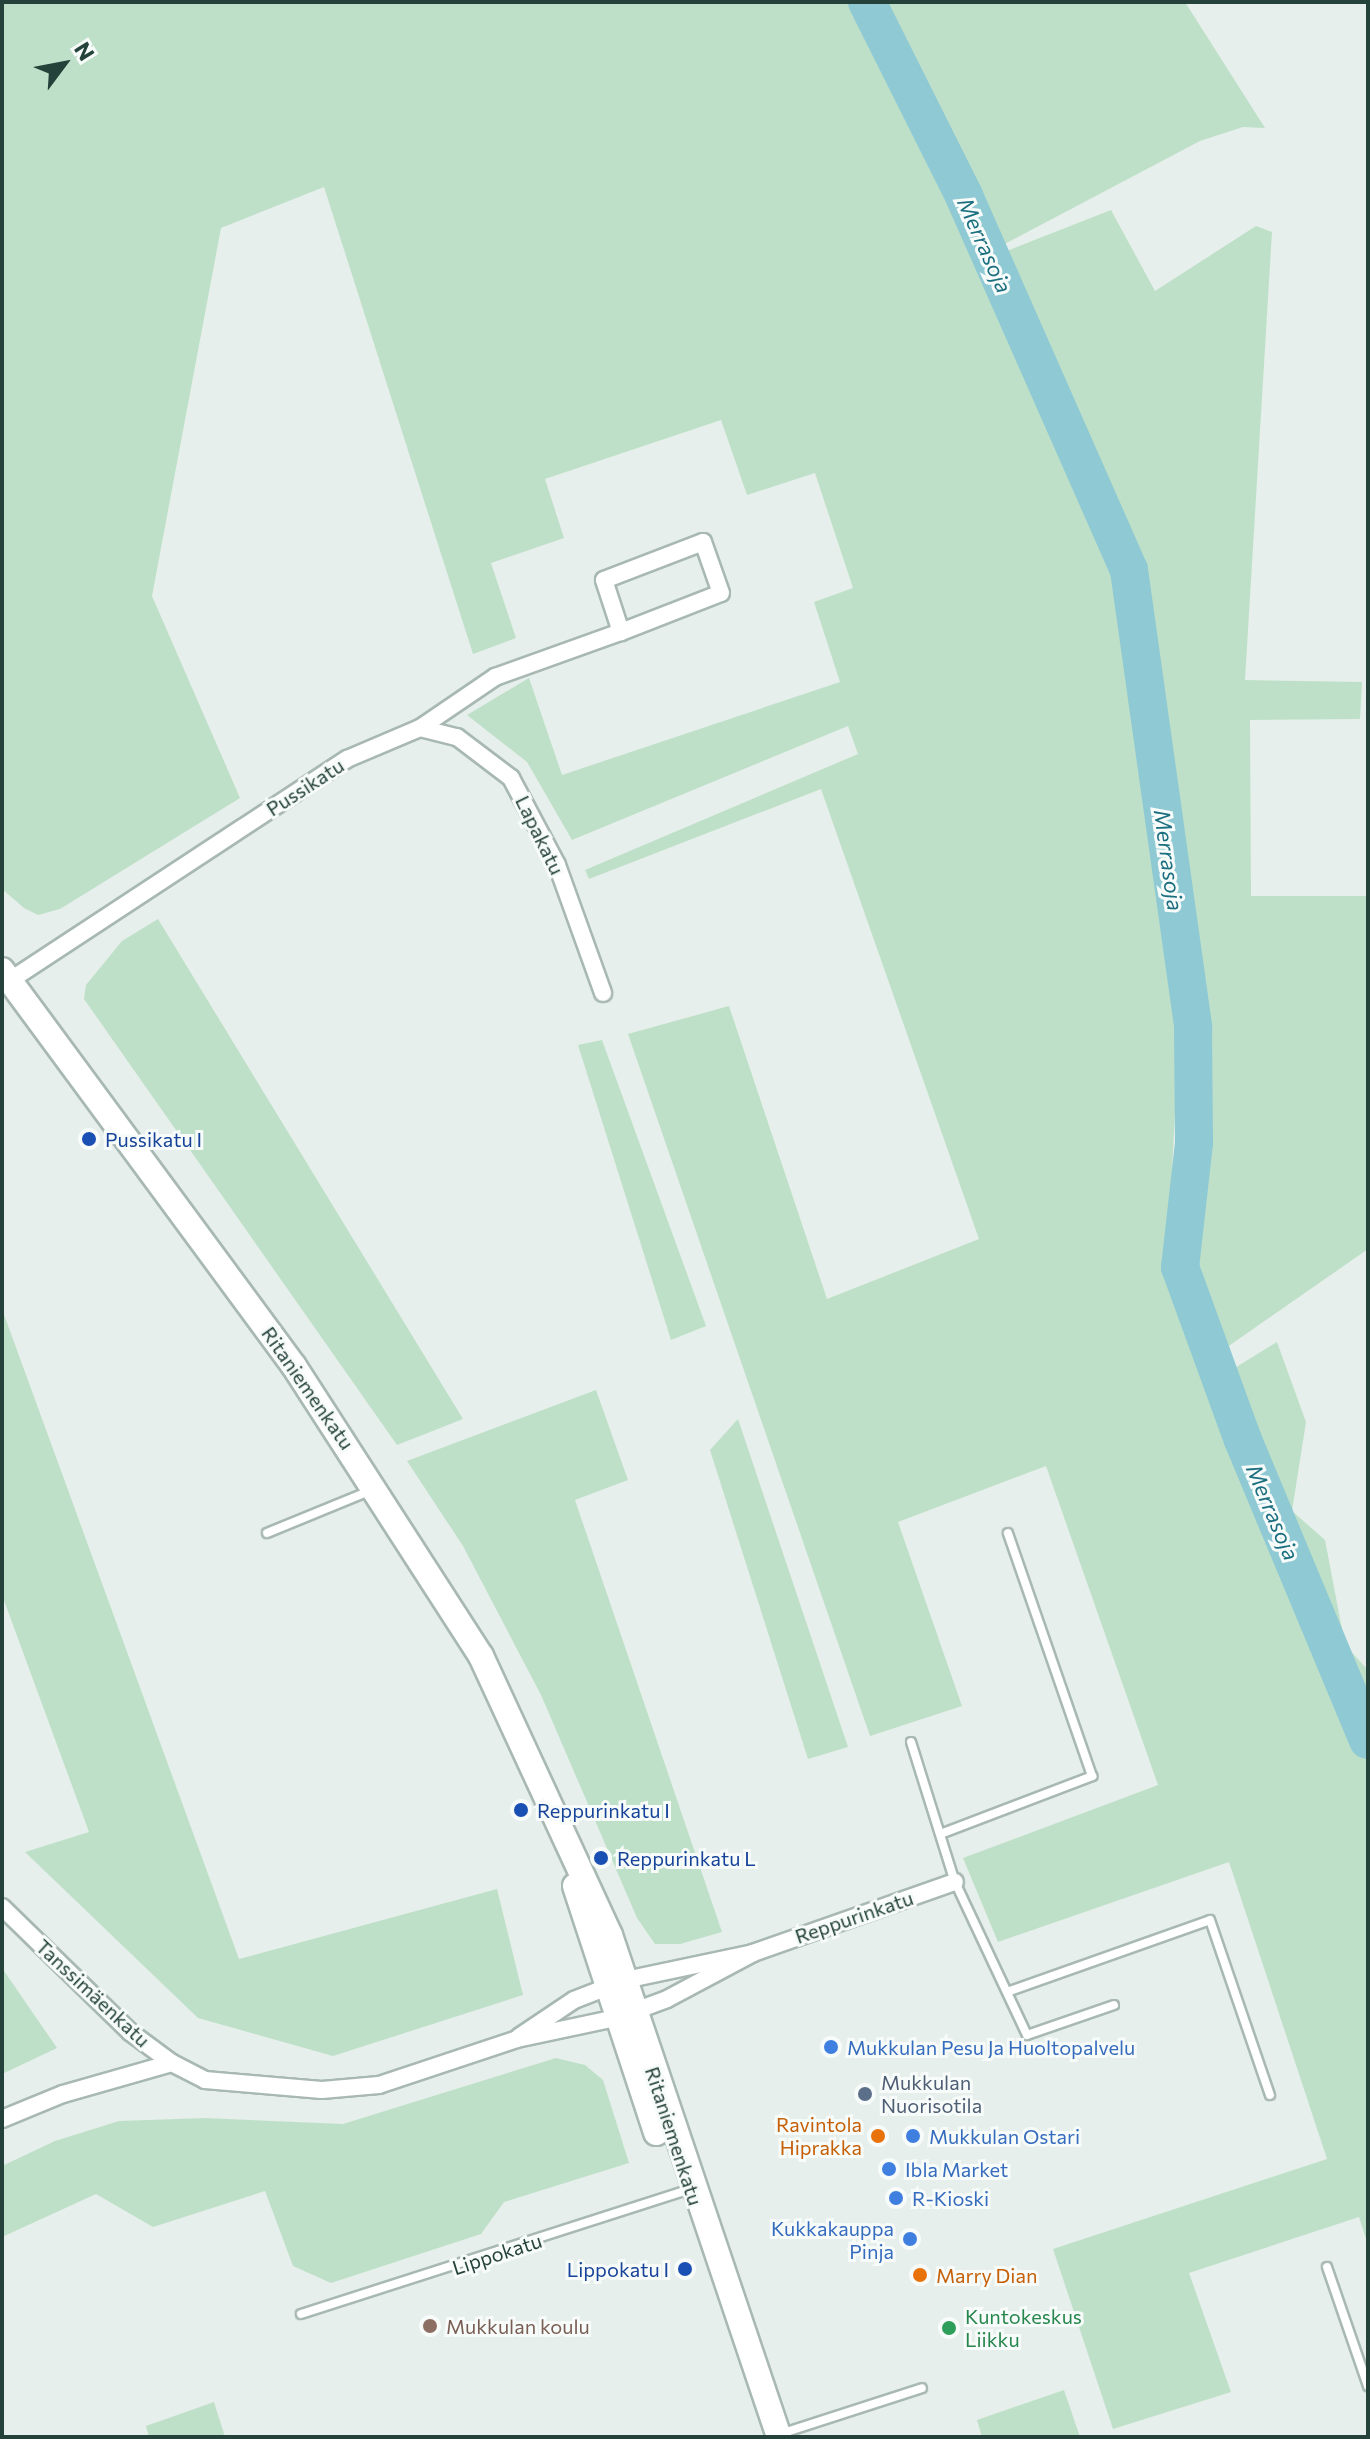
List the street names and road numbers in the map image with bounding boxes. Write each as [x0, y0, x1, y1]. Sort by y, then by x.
street label: Pussikatu [262, 753, 348, 821]
street label: Lapakatu [511, 792, 569, 878]
street label: Ritaniemenkatu [257, 1322, 359, 1454]
street label: Reppurinkatu [792, 1886, 916, 1948]
street label: Tanssimäenkatu [31, 1934, 155, 2052]
street label: Ritaniemenkatu [640, 2064, 708, 2208]
street label: Lippokatu [449, 2228, 545, 2280]

